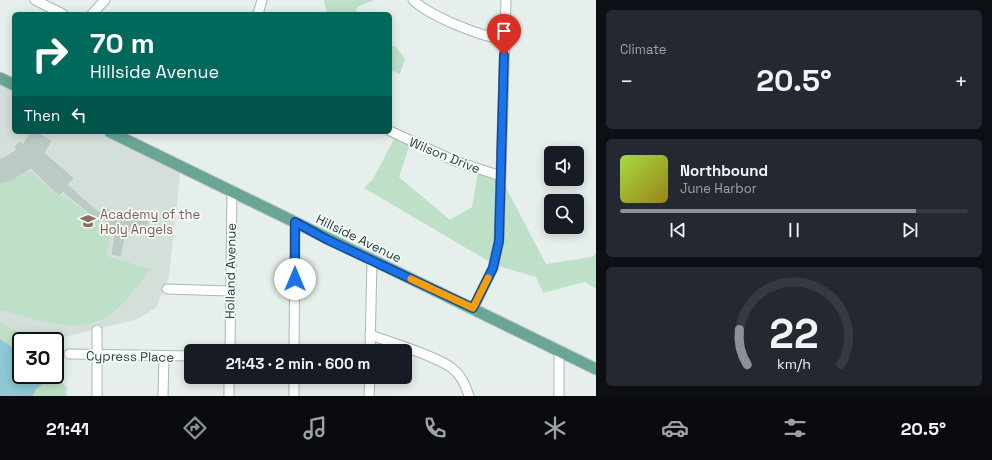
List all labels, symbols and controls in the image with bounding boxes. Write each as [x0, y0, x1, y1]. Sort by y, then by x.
pin [487, 14, 521, 55]
icon: arrive [493, 20, 515, 42]
text: 70 m [90, 25, 155, 61]
icon: right [24, 28, 76, 80]
text: Climate [620, 41, 666, 58]
text: Hillside Avenue [90, 60, 219, 83]
text: 20.5° [756, 61, 832, 100]
text: − [620, 67, 634, 95]
text: + [954, 67, 968, 95]
icon: left [68, 104, 90, 126]
text: Then [24, 106, 60, 125]
street label: Wilson Drive [407, 134, 483, 177]
map controls [544, 146, 584, 234]
button: sound [544, 146, 584, 186]
text: Northbound [680, 161, 768, 180]
text: June Harbor [680, 180, 757, 197]
button: search [544, 194, 584, 234]
place label: Academy of the Holy Angels [100, 206, 200, 238]
street label: Hillside Avenue [313, 210, 404, 267]
school or university icon: Academy of the Holy Angels [79, 212, 97, 230]
icon: previous [667, 219, 689, 241]
icon: pause [783, 219, 805, 241]
icon: next [899, 219, 921, 241]
street label: Holland Avenue [221, 223, 240, 319]
position arrow [274, 258, 316, 300]
text: 22 [769, 306, 819, 359]
speed limit sign: 30 [12, 332, 64, 384]
street label: Cypress Place [86, 347, 174, 366]
text: 21:43 · 2 min · 600 m [226, 354, 370, 373]
text: km/h [777, 354, 811, 372]
icon: directions [181, 414, 209, 442]
icon: music [301, 414, 329, 442]
icon: phone [421, 414, 449, 442]
icon: climate [541, 414, 569, 442]
icon: car [661, 414, 689, 442]
icon: filters [781, 414, 809, 442]
text: 21:41 [46, 417, 89, 440]
text: 20.5° [901, 417, 946, 440]

